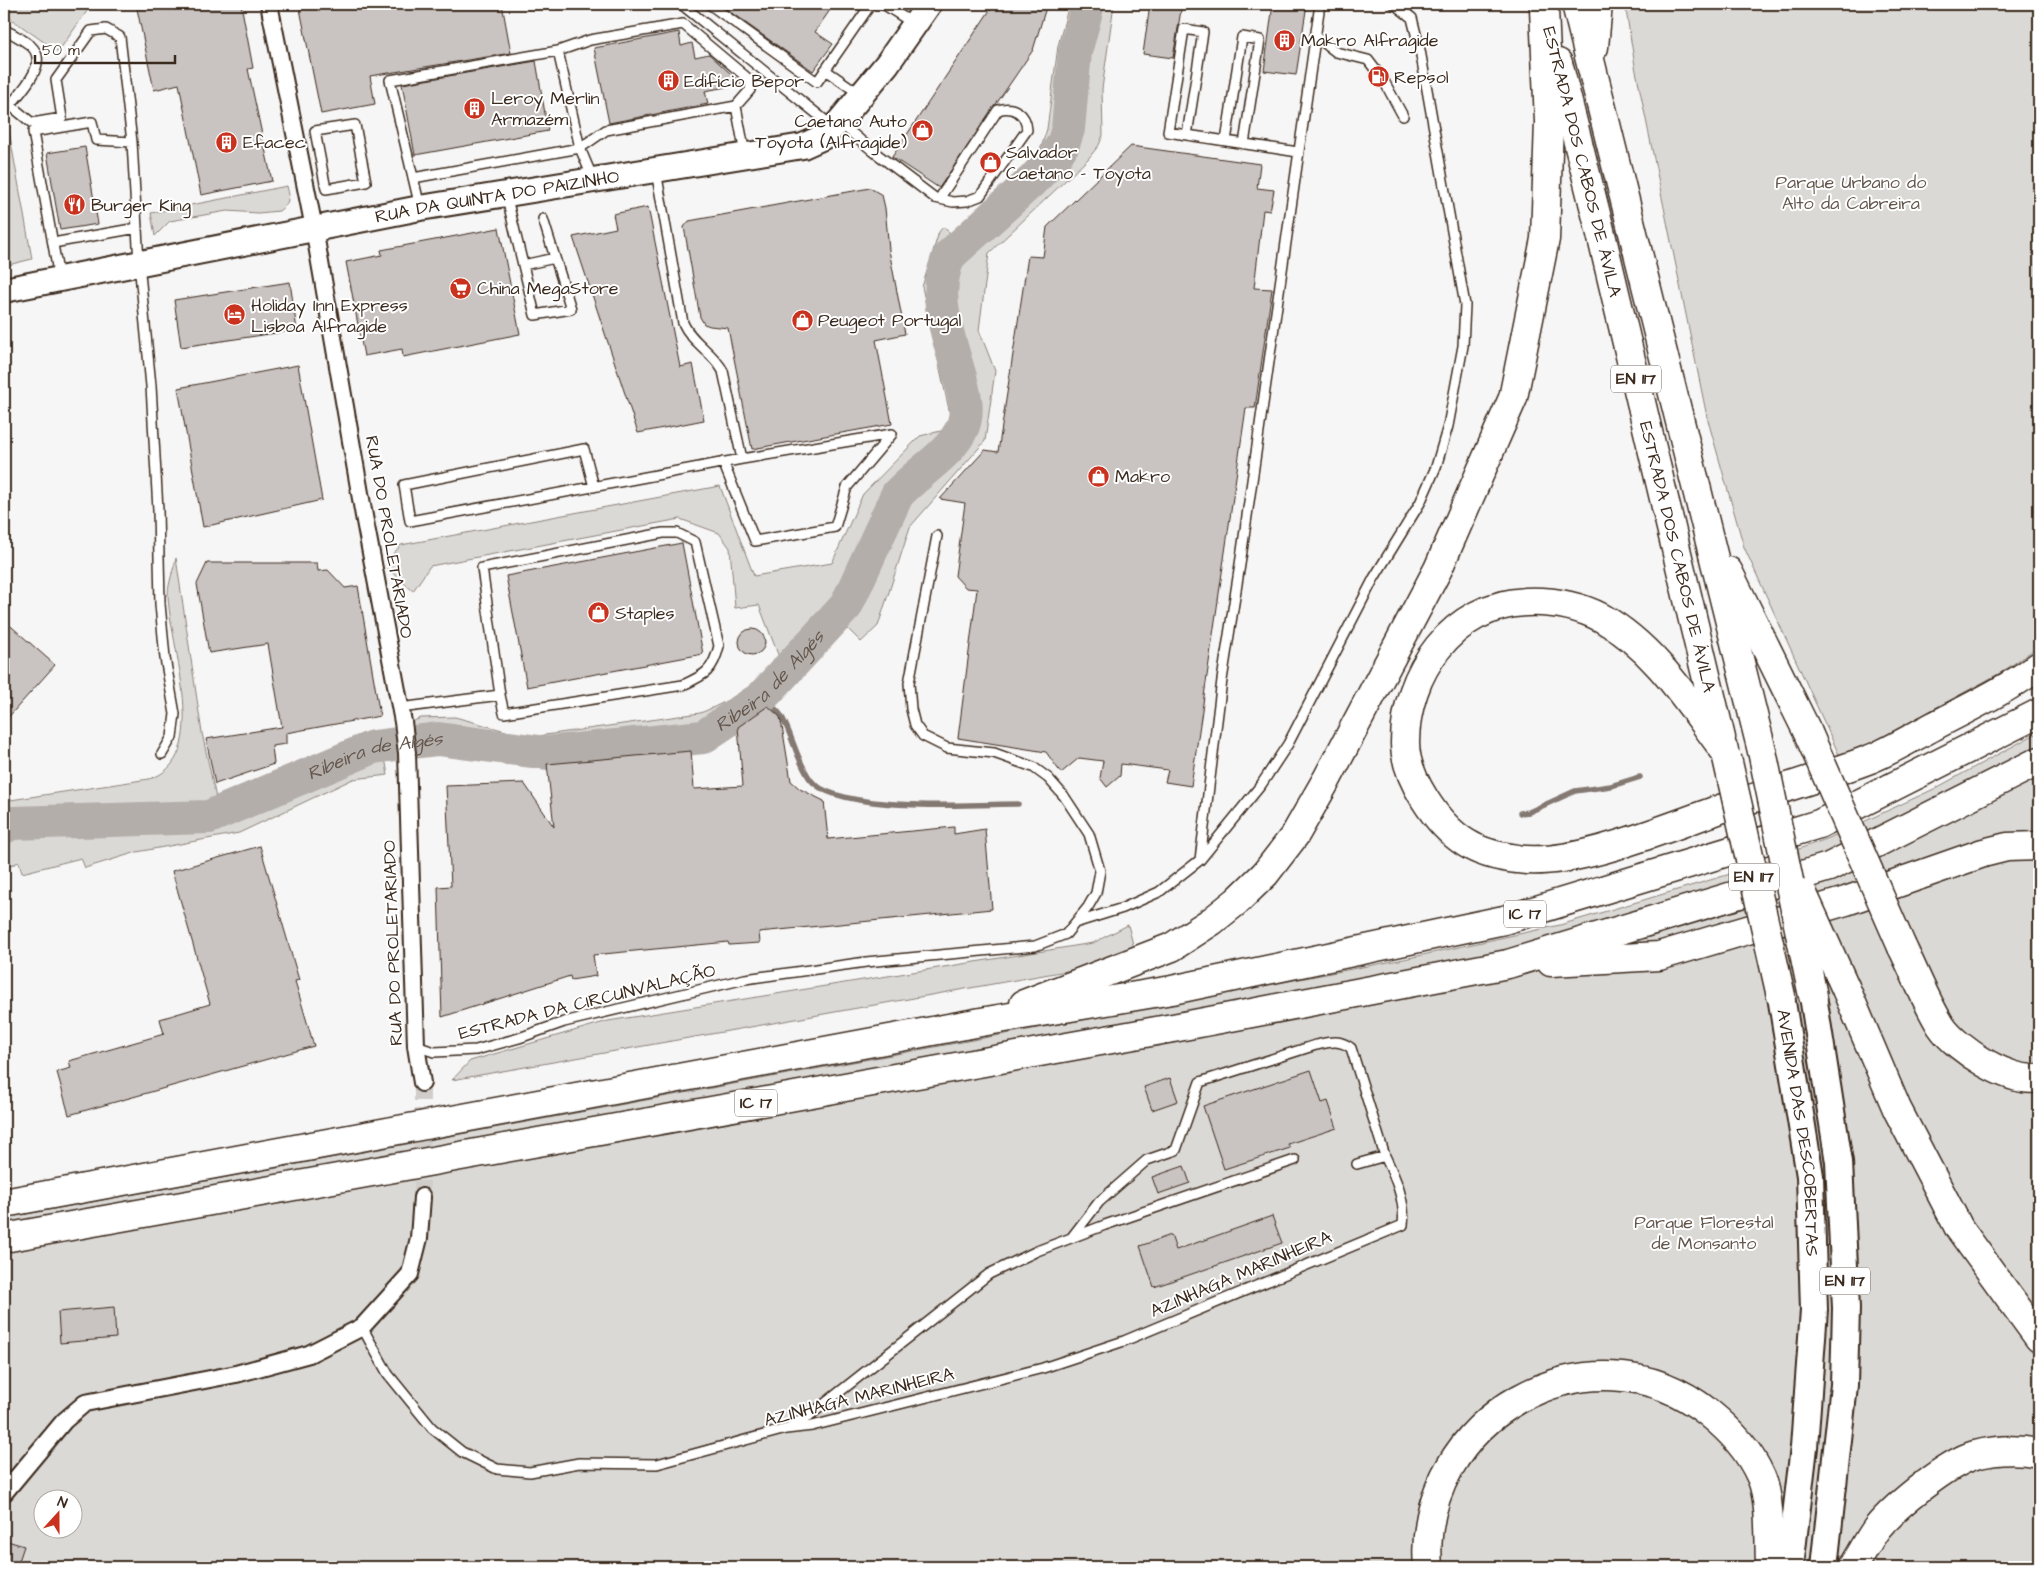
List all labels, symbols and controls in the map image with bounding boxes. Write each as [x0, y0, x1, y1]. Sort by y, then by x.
street label: ESTRADA DOS CABOS DE ÁVILA [1536, 24, 1628, 300]
building icon: Makro Alfragide [1273, 28, 1297, 52]
place label: Makro Alfragide [1301, 28, 1439, 54]
scale bar [35, 32, 175, 64]
text: 50 m [42, 40, 80, 61]
fuel station icon: Repsol [1366, 65, 1390, 89]
place label: Repsol [1394, 65, 1449, 90]
building icon: Edifício Bepor [656, 69, 680, 93]
place label: Edifício Bepor [684, 69, 804, 94]
place label: Leroy Merlin Armazém [491, 86, 599, 132]
building icon: Leroy Merlin Armazém [463, 96, 487, 120]
place label: Caetano Auto Toyota (Alfragide) [755, 109, 907, 156]
shop icon: Caetano Auto Toyota (Alfragide) [911, 119, 935, 143]
building icon: Efacec [215, 130, 239, 154]
place label: Efacec [243, 130, 306, 155]
place label: Salvador Caetano - Toyota [1006, 140, 1151, 187]
shop icon: Salvador Caetano - Toyota [978, 150, 1002, 174]
street label: RUA DA QUINTA DO PAIZINHO [373, 163, 621, 229]
park label: Parque Urbano do Alto da Cabreira [1776, 170, 1926, 216]
restaurant icon: Burger King [63, 193, 87, 217]
place label: Burger King [91, 193, 191, 219]
supermarket icon: China MegaStore [449, 276, 473, 300]
place label: China MegaStore [477, 276, 619, 302]
place label: Holiday Inn Express Lisboa Alfragide [251, 293, 408, 340]
hotel icon: Holiday Inn Express Lisboa Alfragide [223, 303, 247, 327]
shop icon: Peugeot Portugal [790, 308, 814, 332]
place label: Peugeot Portugal [818, 308, 961, 334]
road number: EN 117 [1611, 366, 1661, 392]
street label: ESTRADA DOS CABOS DE ÁVILA [1633, 419, 1722, 695]
street label: RUA DO PROLETARIADO [359, 434, 419, 640]
shop icon: Makro [1087, 464, 1111, 488]
place label: Makro [1115, 464, 1170, 489]
shop icon: Staples [587, 601, 611, 625]
place label: Staples [615, 601, 675, 626]
water label: Ribeira de Algés [710, 623, 831, 739]
water label: Ribeira de Algés [303, 725, 445, 787]
street label: RUA DO PROLETARIADO [377, 840, 409, 1046]
road number: EN 117 [1729, 864, 1779, 890]
road number: IC 17 [1504, 901, 1546, 928]
street label: ESTRADA DA CIRCUNVALAÇÃO [456, 958, 718, 1046]
street label: AVENIDA DAS DESCOBERTAS [1771, 1007, 1825, 1257]
road number: IC 17 [735, 1090, 777, 1116]
park label: Parque Florestal de Monsanto [1634, 1210, 1774, 1256]
street label: AZINHAGA MARINHEIRA [1146, 1224, 1336, 1324]
road number: EN 117 [1820, 1268, 1870, 1294]
street label: AZINHAGA MARINHEIRA [761, 1361, 957, 1433]
north arrow [32, 1488, 82, 1538]
text: N [55, 1492, 70, 1514]

